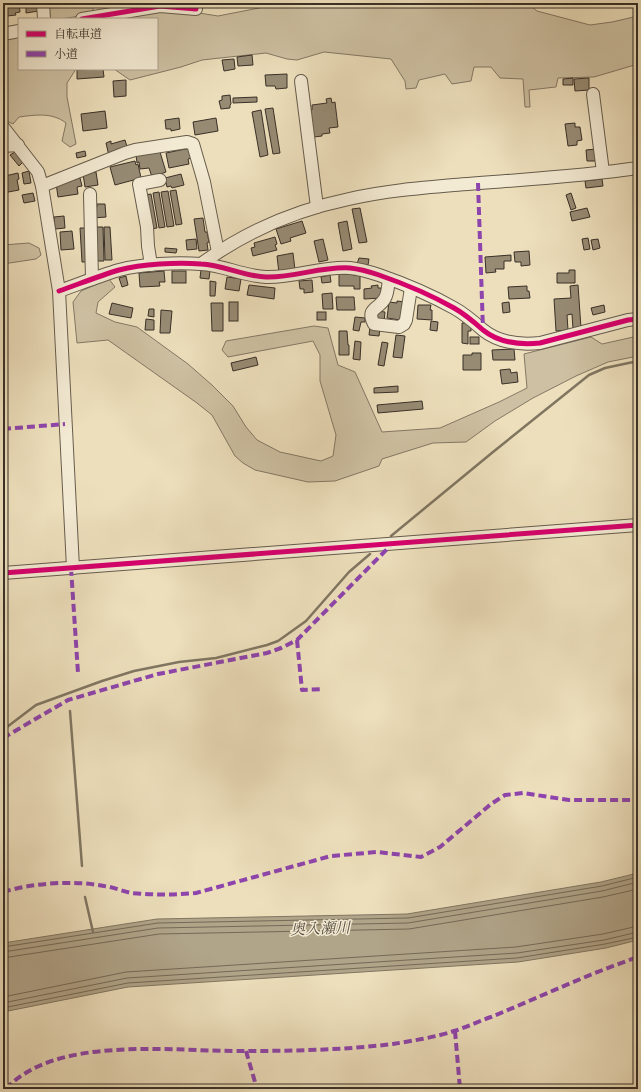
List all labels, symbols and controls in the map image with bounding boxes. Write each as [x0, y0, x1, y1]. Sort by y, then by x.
legend [18, 18, 158, 70]
text: 自転車道 [54, 26, 102, 41]
text: 小道 [54, 46, 78, 61]
water label: 奥入瀬川 [290, 917, 352, 939]

